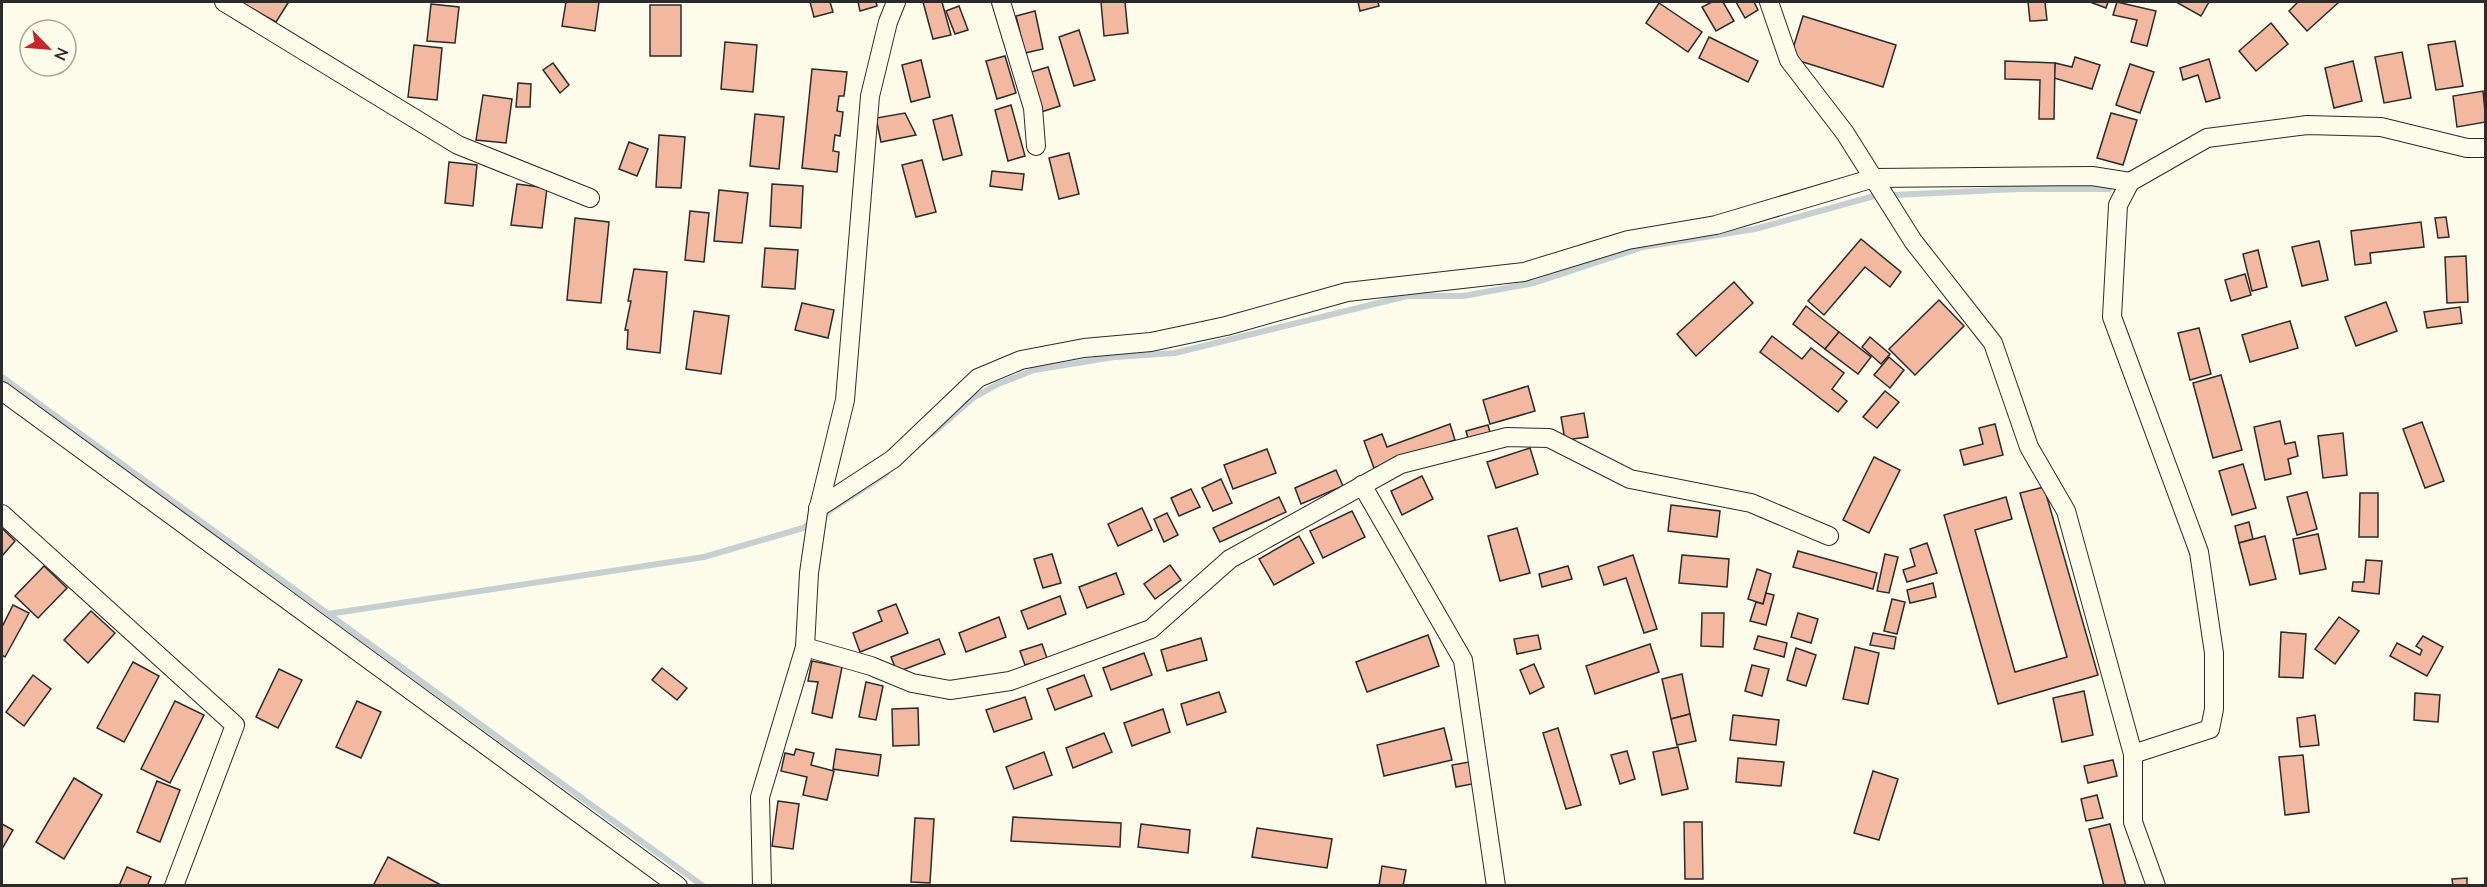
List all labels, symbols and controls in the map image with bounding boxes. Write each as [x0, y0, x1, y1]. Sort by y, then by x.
north arrow [18, 18, 78, 78]
text: N [50, 45, 73, 64]

